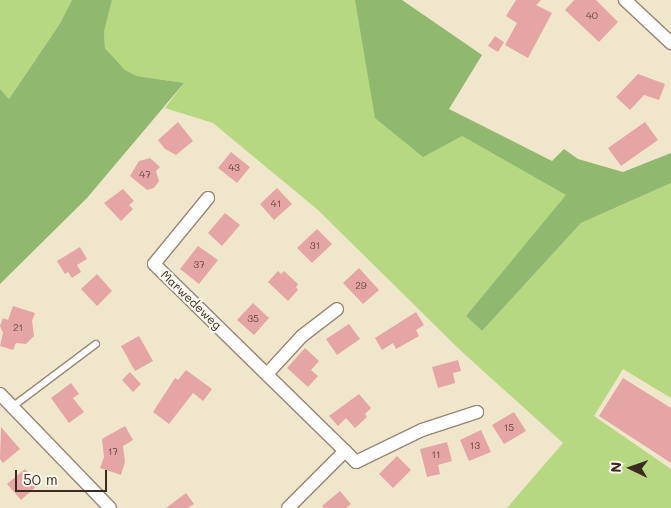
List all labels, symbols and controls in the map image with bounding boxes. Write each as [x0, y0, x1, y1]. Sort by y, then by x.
house number: 40 [586, 10, 598, 22]
house number: 43 [228, 162, 240, 174]
house number: 47 [139, 169, 151, 181]
house number: 41 [271, 198, 281, 210]
house number: 31 [310, 240, 320, 252]
house number: 37 [193, 259, 205, 271]
street label: Marwedeweg [158, 268, 224, 332]
house number: 29 [355, 280, 367, 292]
house number: 35 [247, 313, 259, 325]
house number: 21 [13, 322, 23, 334]
house number: 15 [504, 422, 514, 434]
house number: 13 [470, 440, 480, 452]
north arrow [606, 443, 656, 493]
house number: 17 [108, 446, 118, 458]
house number: 11 [432, 449, 440, 461]
scale bar [18, 460, 110, 492]
text: N [606, 461, 625, 473]
text: 50 m [23, 469, 58, 489]

